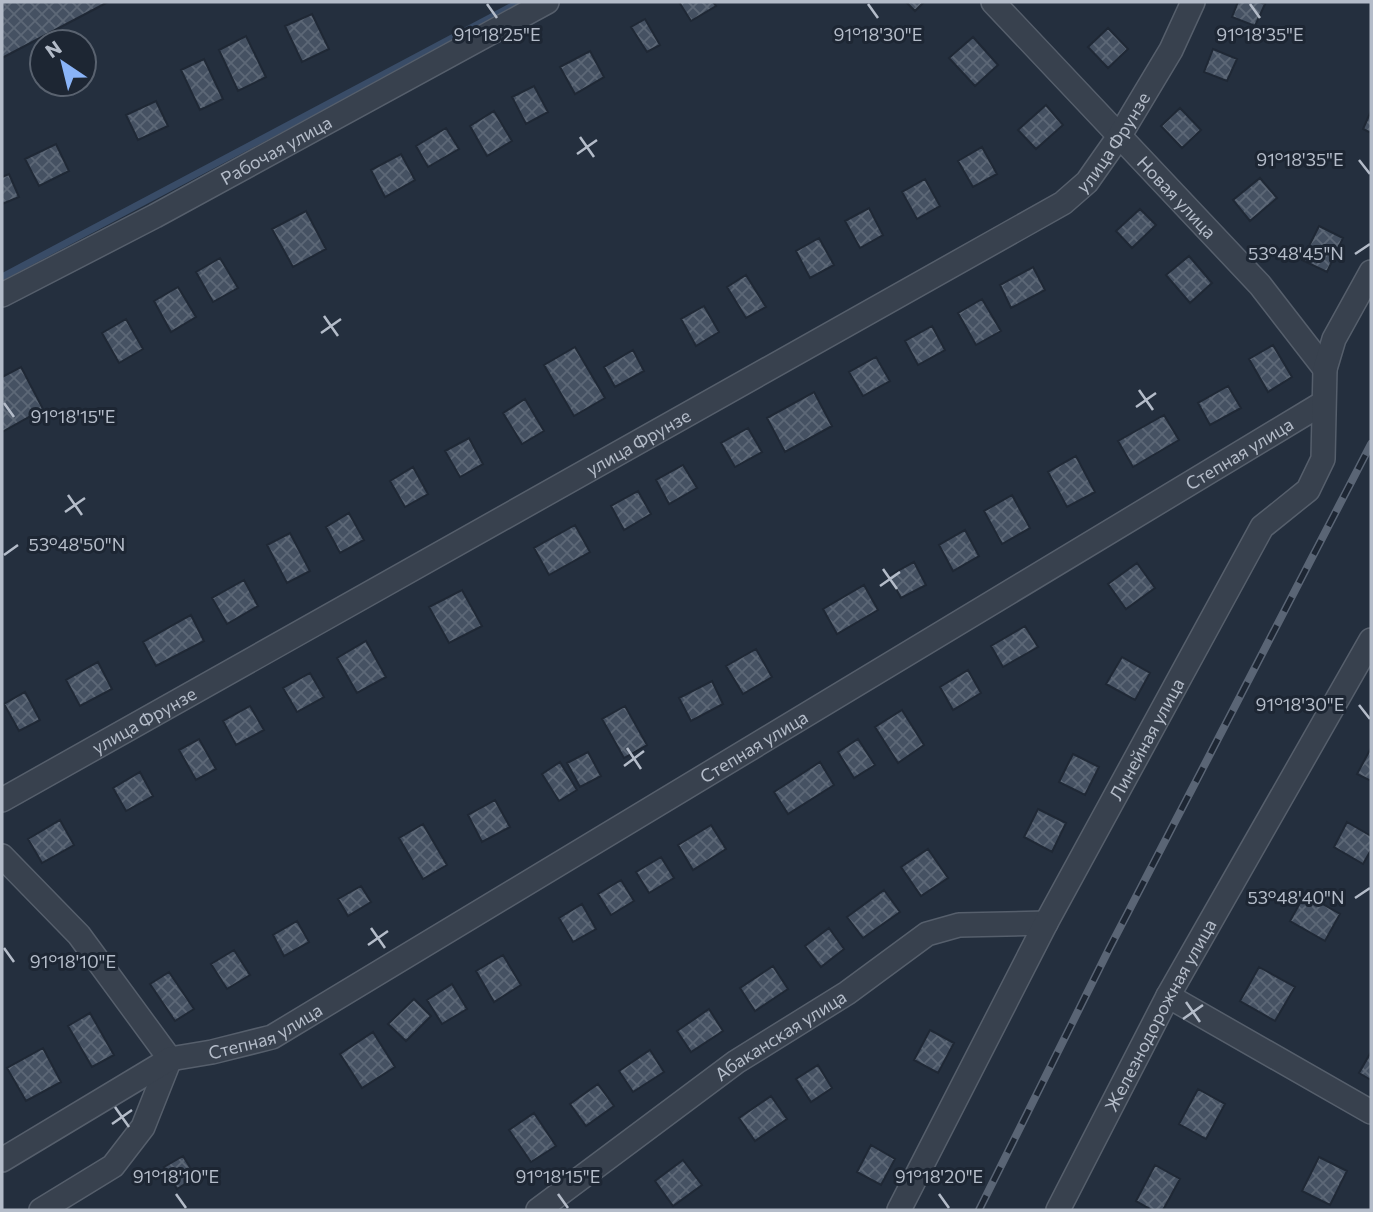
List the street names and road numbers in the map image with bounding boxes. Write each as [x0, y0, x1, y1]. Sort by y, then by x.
street label: улица Фрунзе [1072, 88, 1154, 197]
street label: Рабочая улица [217, 111, 335, 189]
street label: Новая улица [1133, 151, 1221, 243]
street label: улица Фрунзе [582, 404, 694, 480]
street label: Степная улица [1181, 413, 1297, 494]
street label: Линейная улица [1104, 674, 1189, 804]
street label: улица Фрунзе [88, 682, 200, 758]
street label: Степная улица [696, 706, 812, 787]
street label: Железнодорожная улица [1100, 915, 1221, 1115]
street label: Абаканская улица [710, 985, 850, 1085]
street label: Степная улица [206, 998, 326, 1064]

